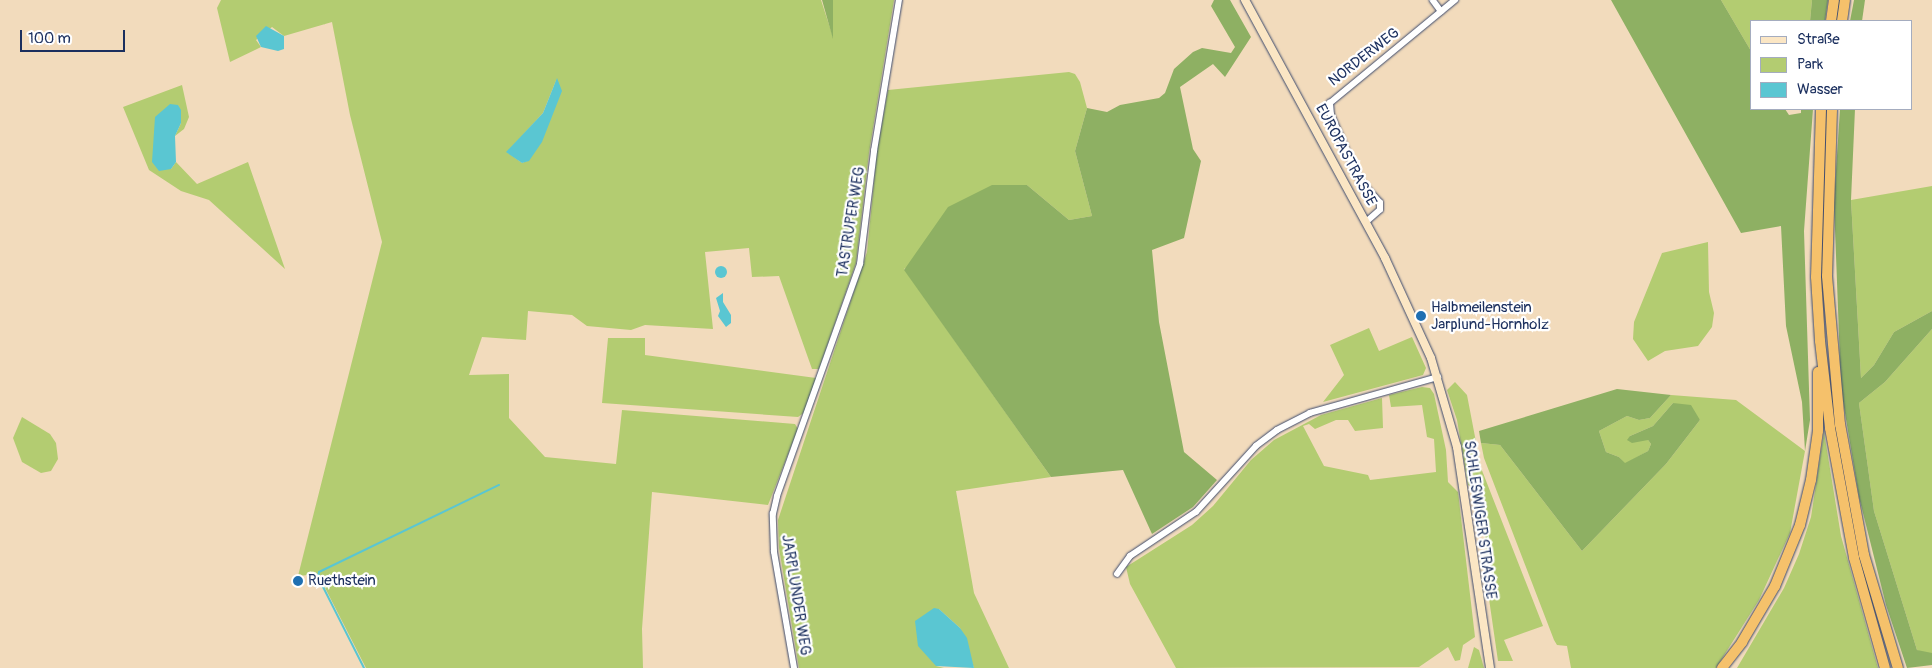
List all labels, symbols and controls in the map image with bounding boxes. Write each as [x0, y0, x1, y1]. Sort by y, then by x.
scale bar [22, 20, 128, 52]
legend [1750, 20, 1912, 110]
street label: NORDERWEG [1325, 24, 1403, 90]
text: 100 m [28, 29, 71, 48]
text: Straße [1797, 30, 1840, 49]
text: Park [1797, 55, 1823, 74]
text: Wasser [1797, 80, 1843, 99]
street label: EUROPASTRASSE [1312, 101, 1380, 209]
street label: TASTRUPER WEG [833, 165, 869, 279]
place label: Halbmeilenstein Jarplund-Hornholz [1431, 298, 1549, 333]
marker: Halbmeilenstein Jarplund-Hornholz [1415, 310, 1427, 322]
street label: SCHLESWIGER STRASSE [1460, 440, 1500, 600]
street label: JARPLUNDER WEG [778, 533, 814, 657]
place label: Ruethstein [308, 572, 376, 590]
marker: Ruethstein [292, 575, 304, 587]

